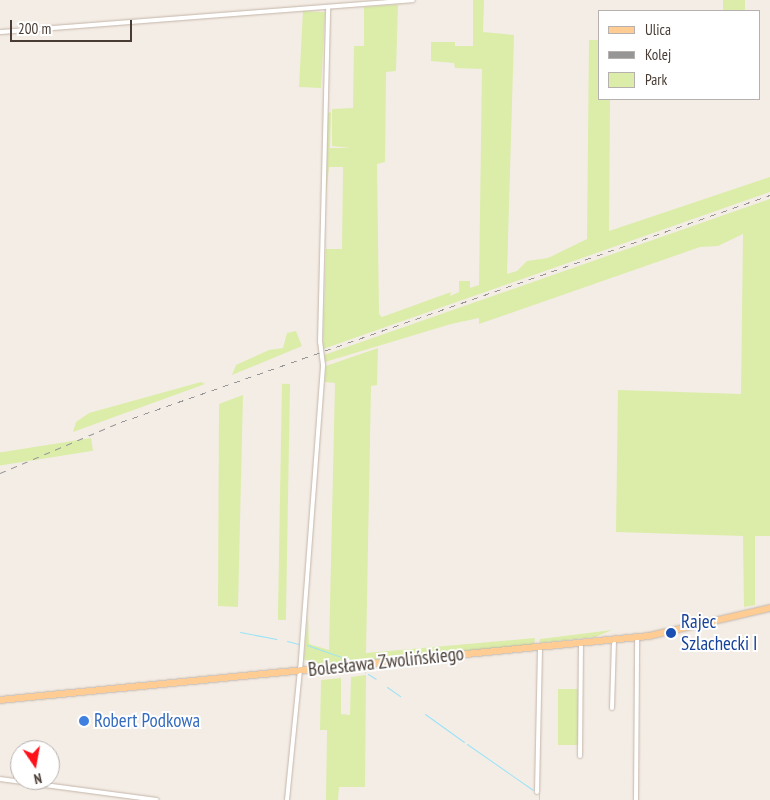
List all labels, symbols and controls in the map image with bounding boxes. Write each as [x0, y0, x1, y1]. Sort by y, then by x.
scale bar [12, 10, 135, 42]
legend [598, 10, 760, 100]
text: 200 m [18, 19, 51, 38]
text: Ulica [645, 20, 671, 39]
text: Kolej [645, 45, 671, 64]
text: Park [645, 70, 667, 89]
place label: Rajec Szlachecki I [681, 611, 758, 655]
marker: Rajec Szlachecki I [665, 627, 677, 639]
street label: Bolesława Zwolińskiego [307, 642, 465, 682]
place label: Robert Podkowa [94, 710, 200, 732]
marker: Robert Podkowa [78, 715, 90, 727]
north arrow [10, 740, 60, 790]
text: N [32, 769, 43, 788]

